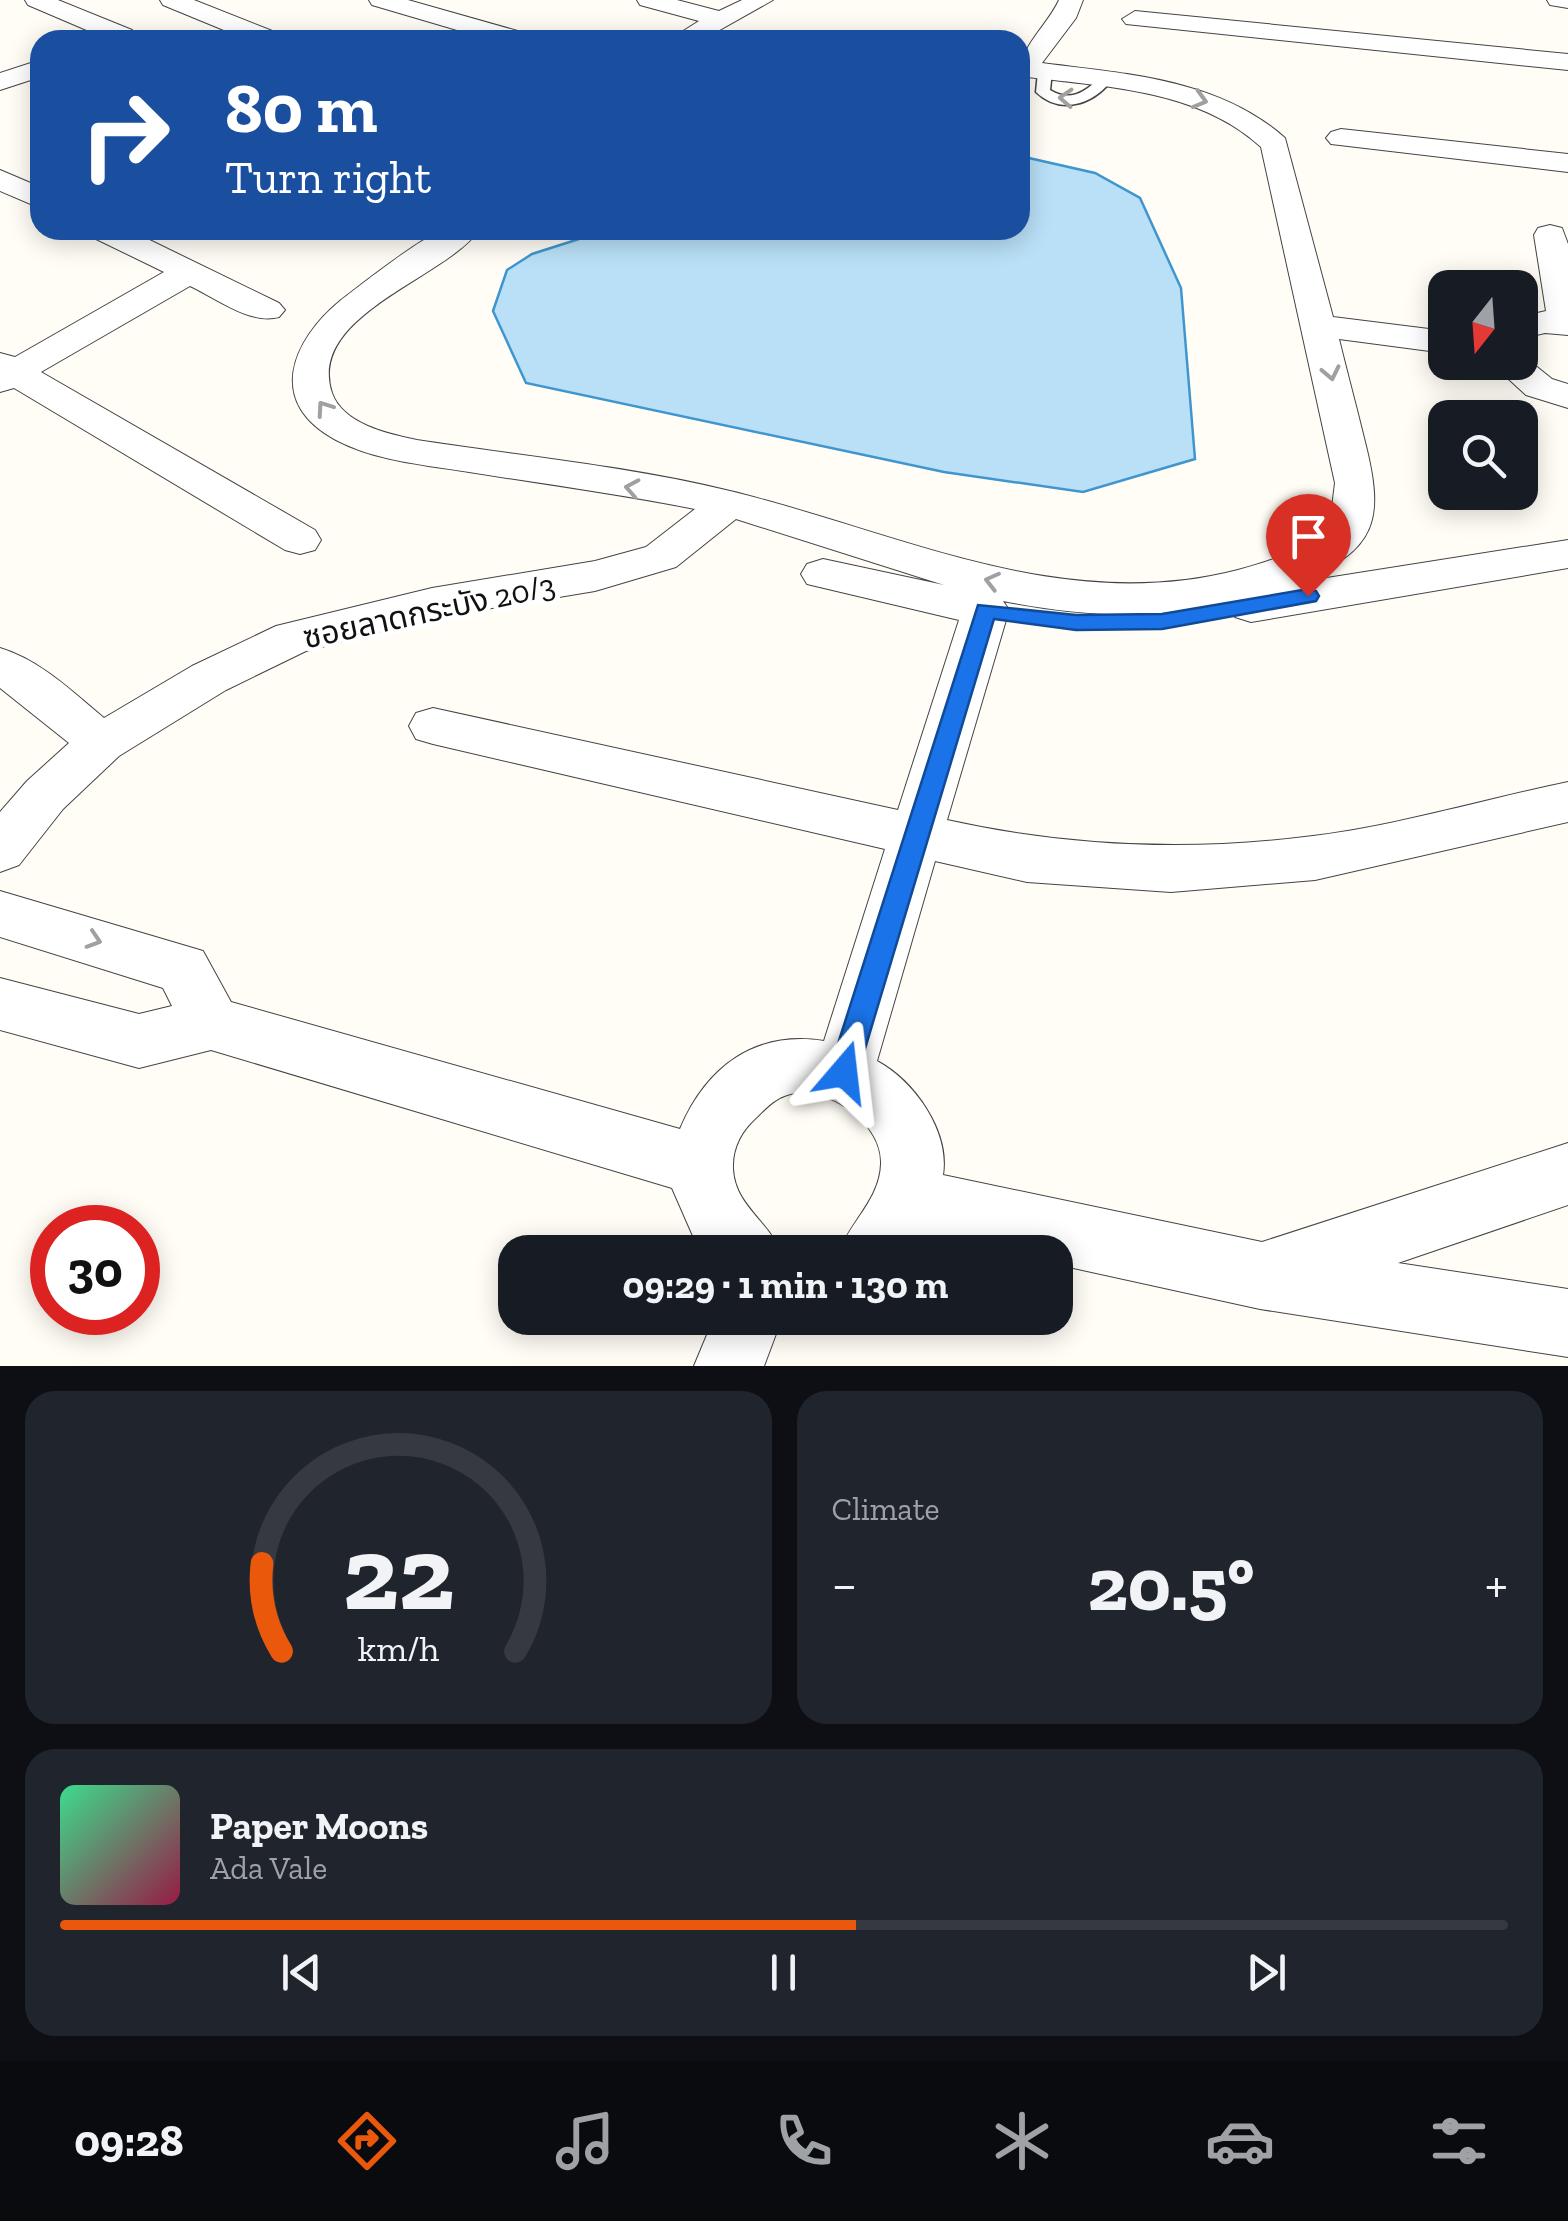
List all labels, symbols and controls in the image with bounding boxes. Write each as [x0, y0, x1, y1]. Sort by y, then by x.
text: 80 m [225, 66, 377, 150]
icon: right [60, 70, 190, 200]
one-way arrow [1058, 88, 1074, 109]
one-way arrow [1190, 88, 1207, 109]
text: Turn right [225, 151, 431, 205]
north arrow [1428, 270, 1538, 380]
map controls [1428, 270, 1538, 510]
one-way arrow [1319, 364, 1340, 381]
button: search [1428, 400, 1538, 510]
one-way arrow [318, 401, 336, 419]
one-way arrow [624, 478, 641, 499]
pin [1266, 494, 1351, 597]
icon: arrive [1281, 509, 1336, 564]
street label: ซอยลาดกระบัง 20/3 [300, 566, 558, 656]
one-way arrow [984, 572, 1001, 593]
one-way arrow [84, 929, 101, 949]
position arrow [792, 1020, 896, 1124]
speed limit sign: 30 [30, 1205, 160, 1335]
text: 09:29 · 1 min · 130 m [623, 1262, 948, 1308]
text: Climate [832, 1490, 940, 1528]
text: 22 [342, 1511, 454, 1636]
text: 20.5° [1088, 1539, 1255, 1629]
text: − [832, 1551, 857, 1617]
text: + [1485, 1551, 1508, 1617]
text: km/h [357, 1627, 439, 1670]
text: Paper Moons [210, 1803, 428, 1849]
text: Ada Vale [210, 1849, 327, 1887]
icon: previous [274, 1945, 329, 2000]
icon: pause [756, 1945, 811, 2000]
icon: next [1239, 1945, 1294, 2000]
icon: directions [332, 2106, 402, 2176]
icon: music [550, 2106, 620, 2176]
icon: phone [769, 2106, 839, 2176]
icon: climate [987, 2106, 1057, 2176]
icon: car [1205, 2106, 1275, 2176]
icon: filters [1424, 2106, 1494, 2176]
text: 09:28 [74, 2114, 184, 2168]

